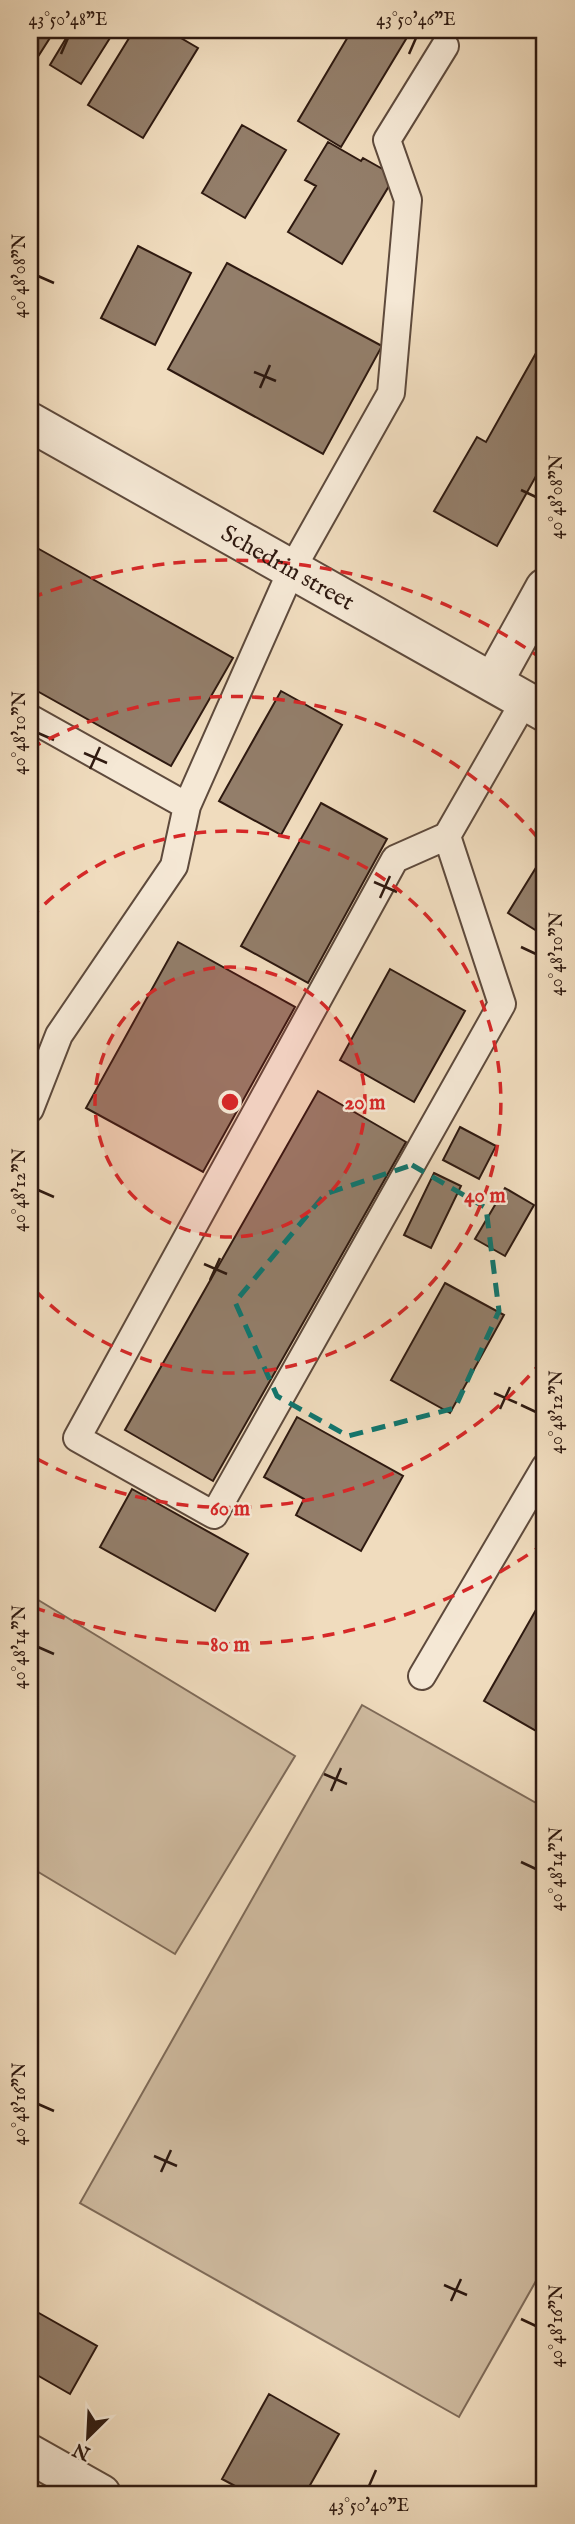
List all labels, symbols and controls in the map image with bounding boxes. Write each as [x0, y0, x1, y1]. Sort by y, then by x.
text: 43°50'48"E [29, 9, 107, 32]
text: 43°50'46"E [376, 9, 456, 32]
text: 40°48'08"N [9, 233, 32, 318]
text: 40°48'08"N [546, 454, 569, 539]
street label: Schedrin street [215, 519, 359, 618]
text: 40°48'10"N [9, 690, 32, 775]
text: 40°48'10"N [546, 911, 569, 996]
centre of rings [218, 1090, 242, 1114]
text: 20 m [345, 1090, 386, 1117]
text: 40°48'12"N [9, 1148, 32, 1232]
text: 40 m [464, 1183, 506, 1210]
text: 40°48'12"N [546, 1370, 569, 1454]
text: 60 m [210, 1496, 251, 1523]
text: 40°48'14"N [9, 1604, 32, 1689]
text: 80 m [210, 1632, 250, 1659]
text: 40°48'14"N [546, 1826, 569, 1911]
text: 40°48'16"N [9, 2062, 32, 2146]
text: 40°48'16"N [546, 2284, 569, 2368]
north arrow [52, 2402, 122, 2472]
text: N [69, 2436, 95, 2465]
text: 43°50'40"E [329, 2495, 409, 2518]

